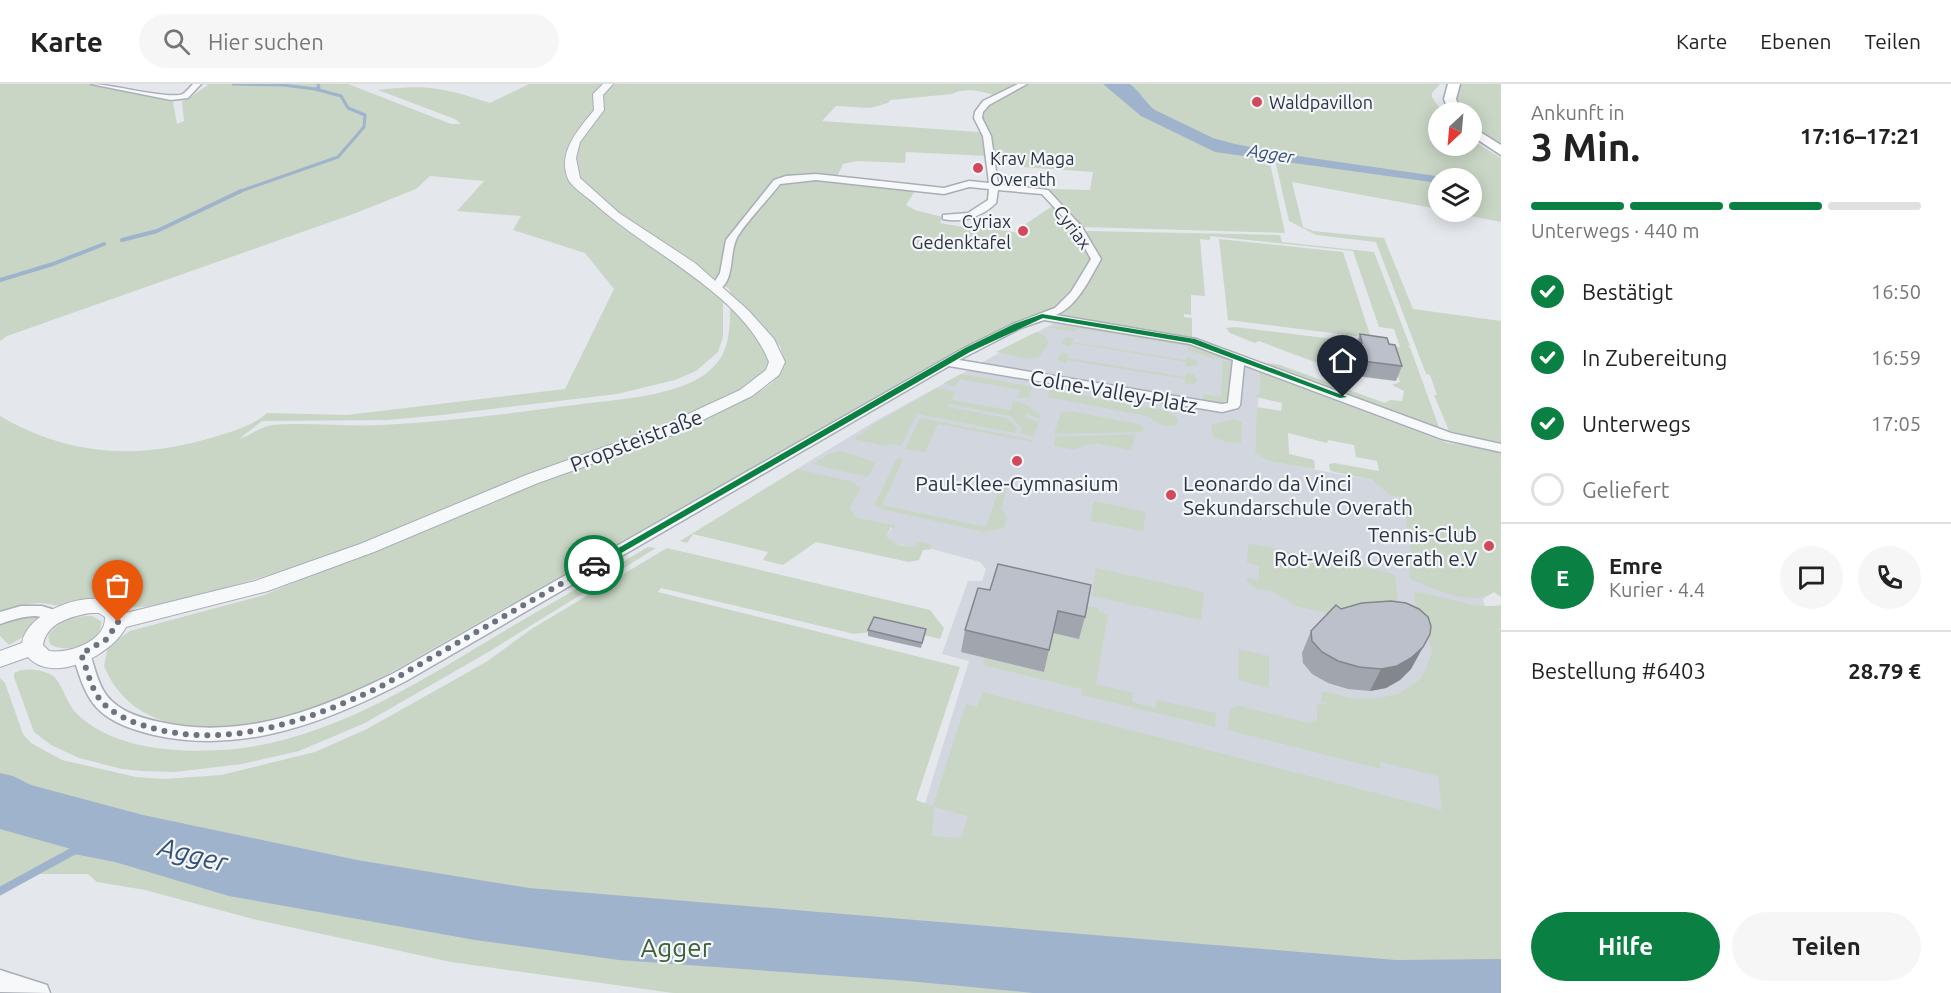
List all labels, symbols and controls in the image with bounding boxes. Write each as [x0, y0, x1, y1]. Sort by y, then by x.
search box [139, 14, 559, 68]
icon: search [160, 25, 193, 58]
text: Karte [30, 26, 103, 57]
text: Hier suchen [208, 29, 324, 54]
text: Karte [1676, 29, 1727, 53]
text: Ebenen [1760, 29, 1832, 53]
text: Teilen [1865, 29, 1921, 53]
place label: Waldpavillon [1269, 92, 1373, 112]
marker: Waldpavillon [1250, 95, 1264, 109]
text: Ankunft in [1531, 101, 1625, 124]
north arrow [1428, 102, 1482, 156]
map controls [1428, 102, 1482, 222]
text: 17:16–17:21 [1800, 123, 1921, 148]
text: 3 Min. [1531, 125, 1640, 168]
water label: Agger [1245, 139, 1297, 167]
place label: Krav Maga Overath [990, 148, 1074, 189]
marker: Krav Maga Overath [971, 161, 985, 175]
button: layers [1428, 168, 1482, 222]
street label: Cyriax [1050, 201, 1096, 253]
place label: Cyriax Gedenktafel [912, 211, 1011, 252]
text: Unterwegs · 440 m [1531, 219, 1699, 242]
marker: Cyriax Gedenktafel [1016, 224, 1030, 238]
icon: check [1531, 275, 1564, 308]
text: Bestätigt [1582, 279, 1673, 304]
text: 16:50 [1871, 280, 1921, 303]
pin [1317, 335, 1368, 397]
icon: check [1531, 341, 1564, 374]
icon: home [1326, 344, 1359, 377]
text: In Zubereitung [1582, 345, 1727, 370]
text: 16:59 [1871, 346, 1921, 369]
street label: Colne-Valley-Platz [1028, 364, 1200, 418]
street label: Propsteistraße [567, 404, 705, 476]
icon: check [1531, 407, 1564, 440]
text: Unterwegs [1582, 411, 1691, 436]
text: 17:05 [1871, 412, 1921, 435]
marker: Paul-Klee-Gymnasium [1010, 454, 1024, 468]
place label: Paul-Klee-Gymnasium [915, 471, 1119, 495]
place label: Leonardo da Vinci Sekundarschule Overath [1183, 471, 1413, 519]
text: Geliefert [1582, 477, 1669, 502]
marker: Leonardo da Vinci Sekundarschule Overath [1164, 488, 1178, 502]
place label: Tennis-Club Rot-Weiß Overath e.V [1274, 522, 1478, 570]
courier [564, 535, 624, 595]
marker: Tennis-Club Rot-Weiß Overath e.V [1482, 539, 1496, 553]
button: chat [1780, 546, 1843, 609]
button: phone [1858, 546, 1921, 609]
icon: car [578, 549, 611, 582]
text: Emre [1609, 553, 1663, 578]
pin [92, 560, 143, 622]
text: E [1556, 565, 1569, 590]
icon: bag [101, 569, 134, 602]
text: Kurier · 4.4 [1609, 578, 1705, 601]
text: Bestellung #6403 [1531, 658, 1706, 683]
text: 28.79 € [1848, 658, 1921, 683]
water label: Agger [153, 830, 231, 877]
button: Hilfe [1531, 912, 1720, 981]
button: Teilen [1732, 912, 1921, 981]
park label: Agger [641, 933, 712, 962]

